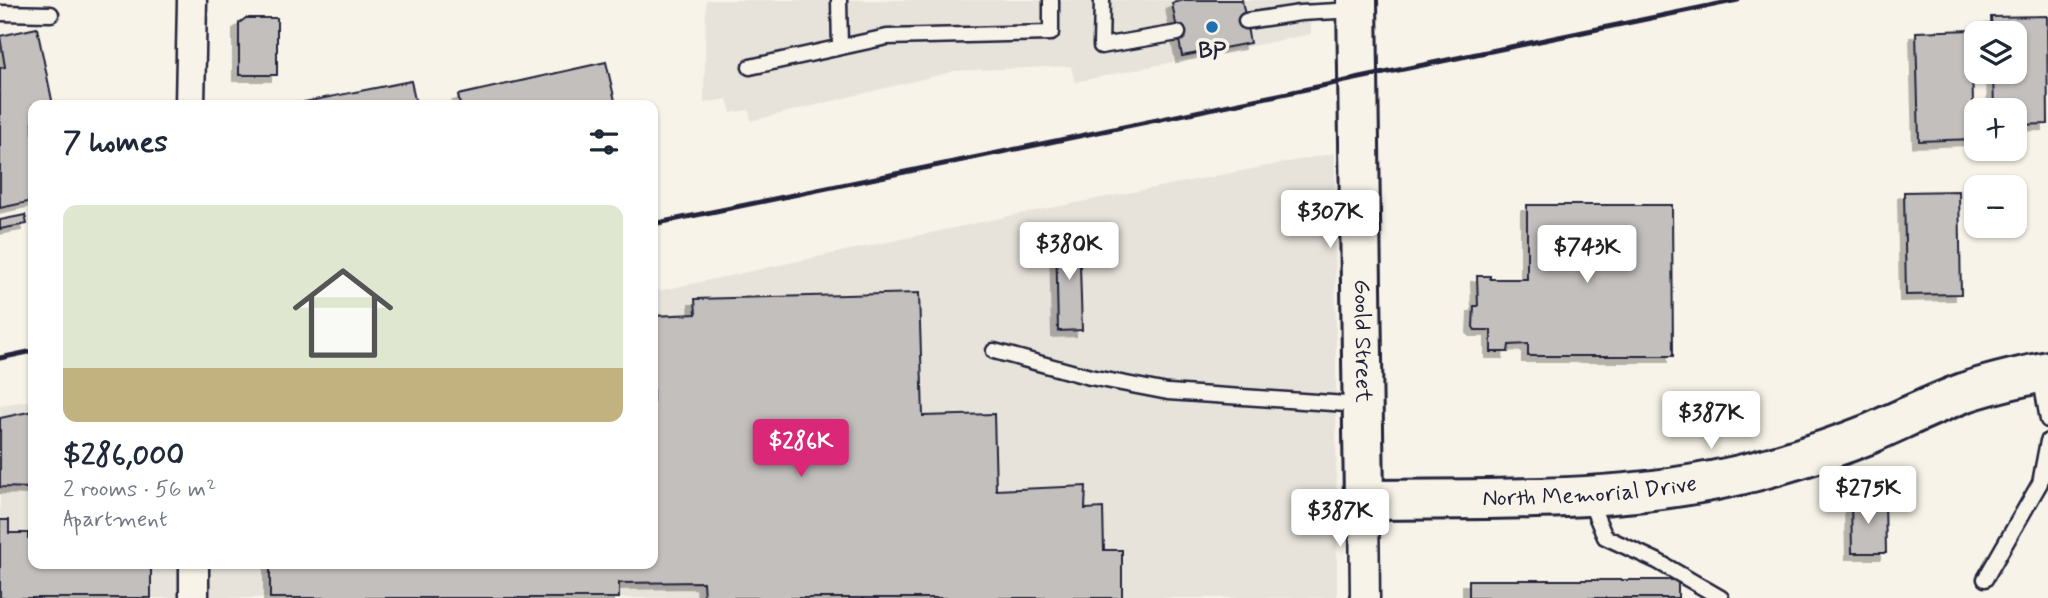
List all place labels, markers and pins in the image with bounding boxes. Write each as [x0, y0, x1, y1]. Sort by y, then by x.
marker: BP [1204, 19, 1220, 35]
place label: BP [1198, 37, 1227, 67]
pin: $307K [1281, 190, 1379, 250]
pin: $380K [1020, 222, 1118, 282]
pin: $743K [1538, 226, 1636, 285]
pin: $387K [1662, 392, 1760, 451]
pin: $286K [752, 420, 850, 479]
pin: $275K [1819, 466, 1917, 526]
pin: $387K [1291, 490, 1389, 549]

